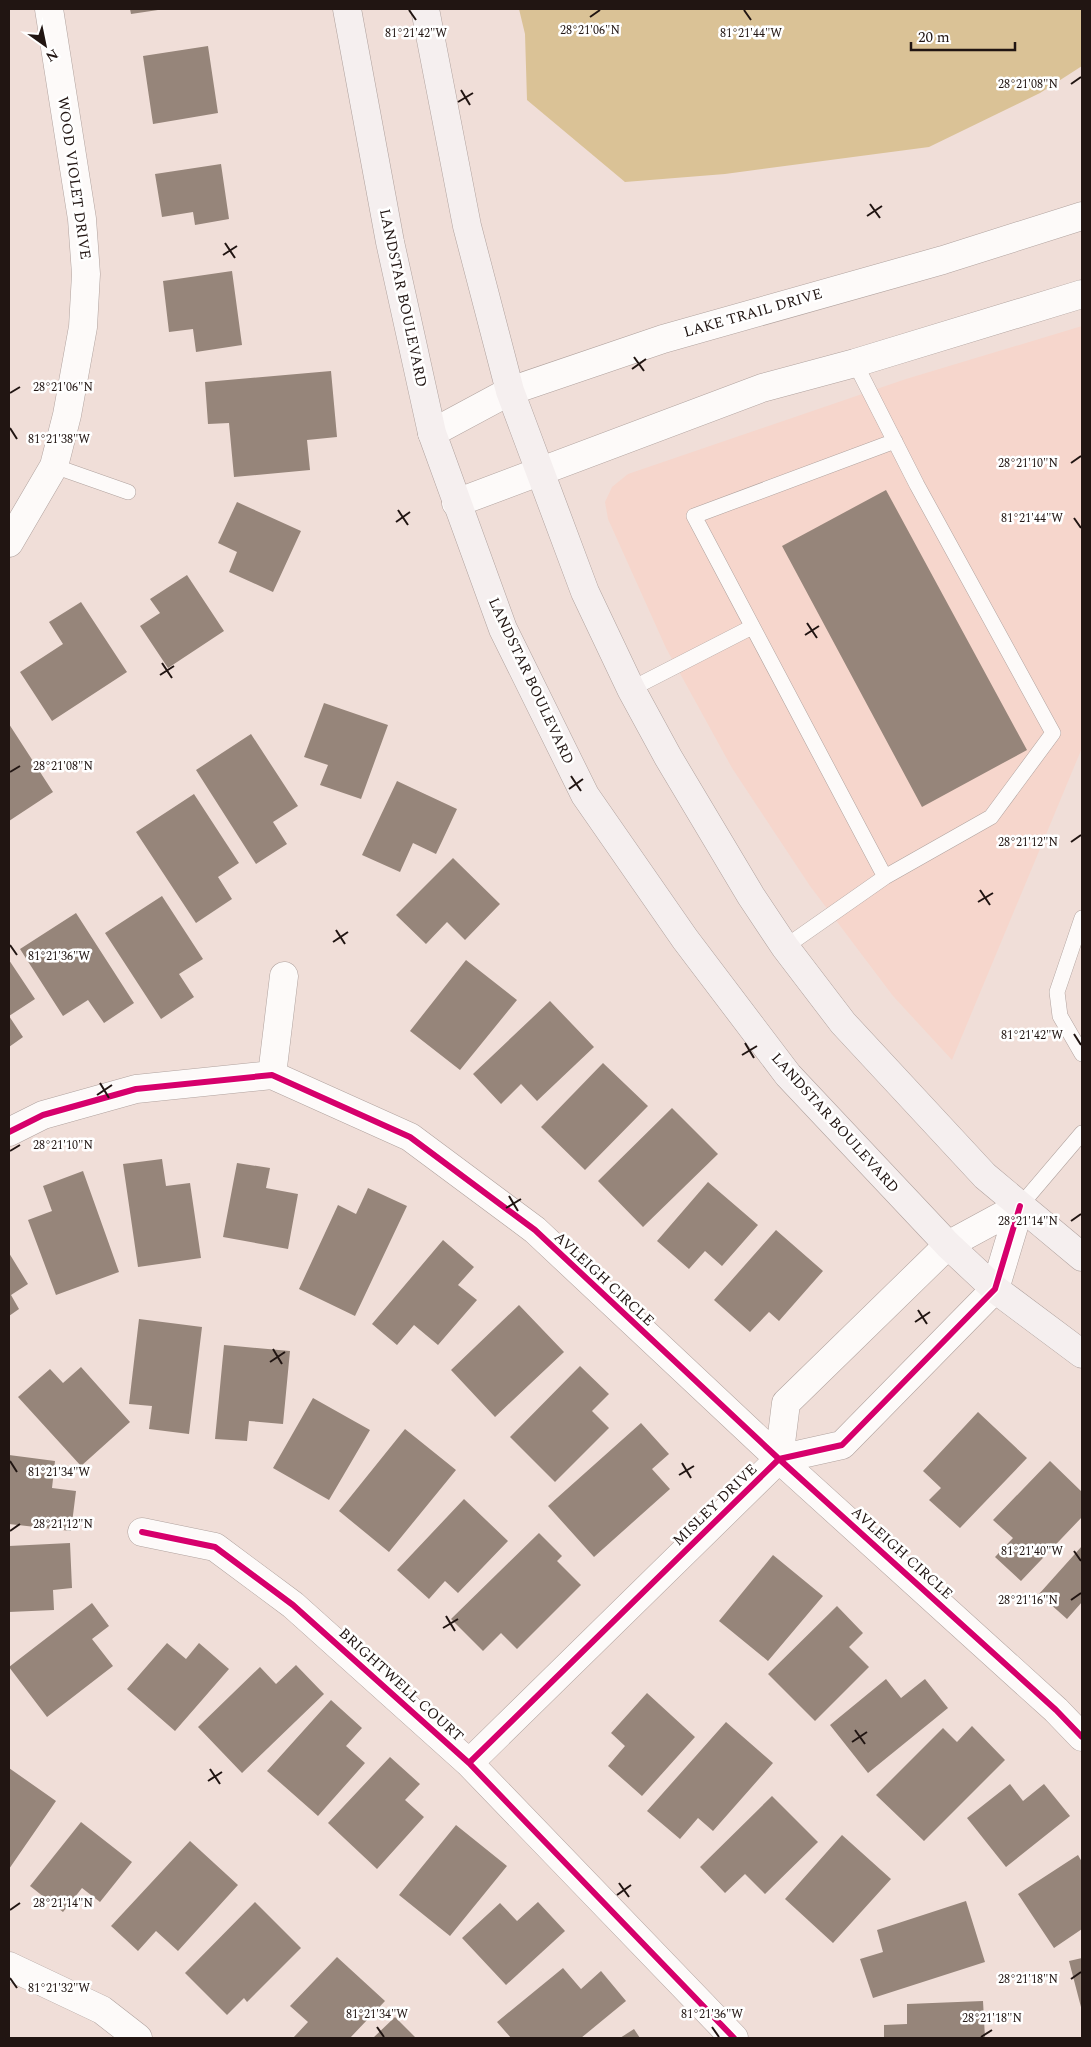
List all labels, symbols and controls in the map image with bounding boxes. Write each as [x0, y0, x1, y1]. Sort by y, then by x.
north arrow [20, 20, 70, 70]
scale bar [911, 20, 1015, 52]
text: 28°21'06"N [560, 21, 620, 40]
text: 81°21'42"W [385, 24, 447, 43]
text: 81°21'44"W [720, 24, 782, 43]
text: 20 m [918, 26, 950, 49]
text: N [41, 44, 62, 67]
text: 28°21'08"N [998, 75, 1058, 94]
street label: WOOD VIOLET DRIVE [51, 95, 97, 261]
street label: LANDSTAR BOULEVARD [373, 207, 433, 389]
street label: LAKE TRAIL DRIVE [681, 282, 825, 344]
text: 28°21'06"N [33, 378, 93, 397]
text: 81°21'38"W [28, 430, 90, 449]
text: 28°21'10"N [998, 454, 1058, 473]
text: 81°21'44"W [1001, 509, 1063, 528]
street label: LANDSTAR BOULEVARD [482, 594, 580, 768]
text: 28°21'08"N [33, 757, 93, 776]
text: 28°21'12"N [998, 833, 1058, 852]
text: 81°21'36"W [28, 947, 90, 966]
text: 81°21'42"W [1001, 1026, 1063, 1045]
street label: LANDSTAR BOULEVARD [766, 1048, 904, 1198]
text: 28°21'10"N [33, 1136, 93, 1155]
text: 28°21'14"N [998, 1212, 1058, 1231]
street label: AVLEIGH CIRCLE [549, 1226, 659, 1332]
street label: MISLEY DRIVE [667, 1459, 763, 1551]
text: 81°21'34"W [28, 1463, 90, 1482]
street label: AVLEIGH CIRCLE [846, 1501, 958, 1605]
text: 28°21'12"N [33, 1515, 93, 1534]
text: 81°21'40"W [1001, 1542, 1063, 1561]
text: 28°21'16"N [998, 1591, 1058, 1610]
street label: BRIGHTWELL COURT [333, 1622, 469, 1748]
text: 28°21'14"N [33, 1894, 93, 1913]
text: 28°21'18"N [998, 1970, 1058, 1989]
text: 81°21'32"W [28, 1979, 90, 1998]
text: 81°21'34"W [346, 2005, 408, 2024]
text: 81°21'36"W [681, 2005, 743, 2024]
text: 28°21'18"N [962, 2009, 1022, 2028]

